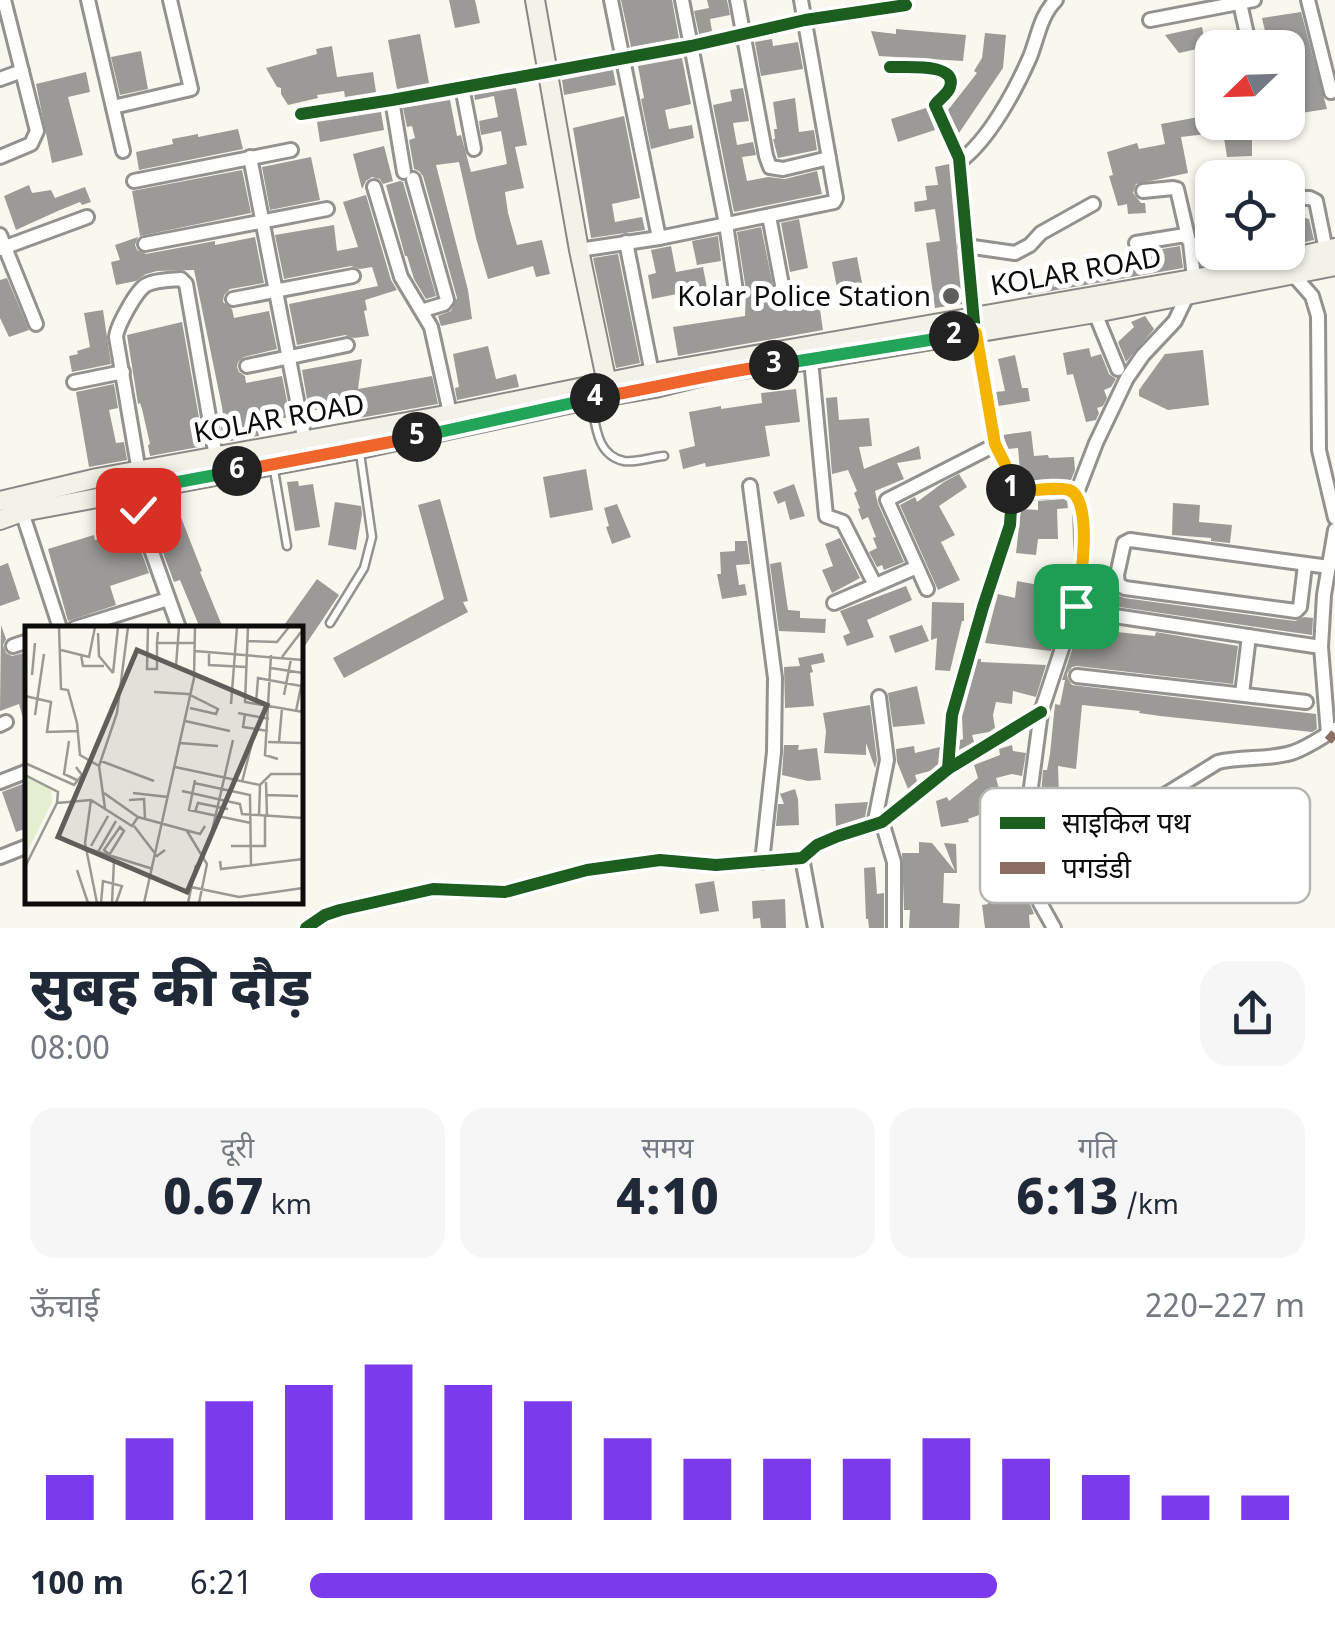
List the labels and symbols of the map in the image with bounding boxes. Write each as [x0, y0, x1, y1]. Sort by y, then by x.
north arrow [1195, 30, 1305, 140]
street label: KOLAR ROAD [988, 241, 1165, 307]
place label: Kolar Police Station [677, 281, 931, 317]
marker: Kolar Police Station [940, 285, 962, 307]
pin: 2 [929, 311, 979, 361]
pin: 3 [749, 340, 799, 390]
pin: 4 [570, 373, 620, 423]
street label: KOLAR ROAD [191, 388, 368, 454]
pin: 5 [392, 412, 442, 462]
pin: 6 [212, 446, 262, 496]
pin: 1 [986, 464, 1036, 514]
pin [96, 468, 181, 553]
pin [1034, 564, 1119, 649]
inset map [25, 626, 302, 903]
legend [980, 788, 1310, 903]
text: साइकिल पथ [1062, 807, 1192, 844]
text: पगडंडी [1062, 852, 1132, 889]

